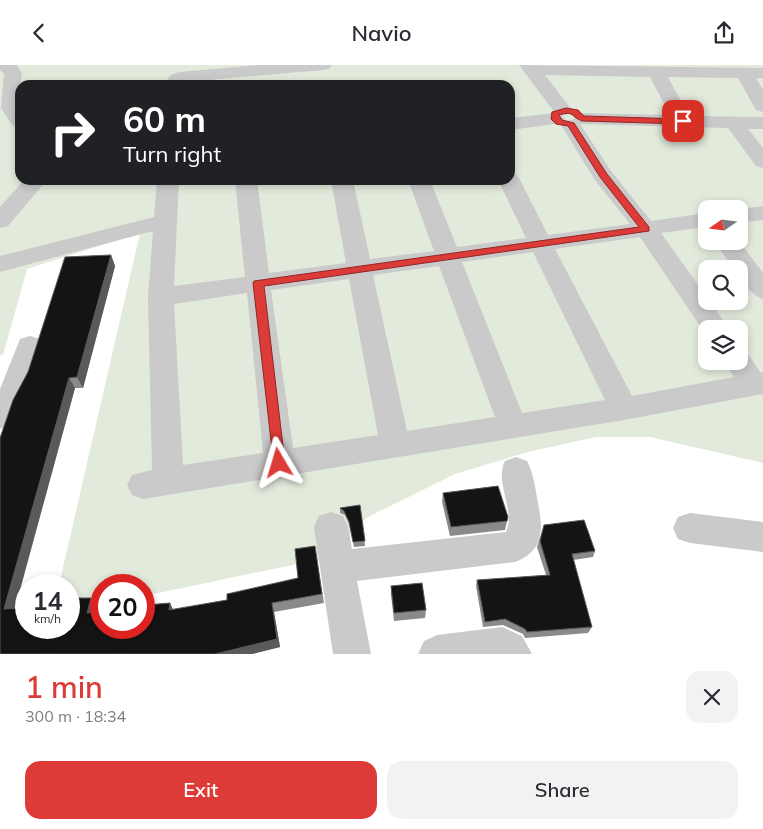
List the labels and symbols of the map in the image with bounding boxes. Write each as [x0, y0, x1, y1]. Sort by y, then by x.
pin [662, 100, 704, 142]
north arrow [698, 200, 748, 250]
position arrow [252, 436, 304, 488]
speed limit sign: 20 [90, 574, 155, 639]

